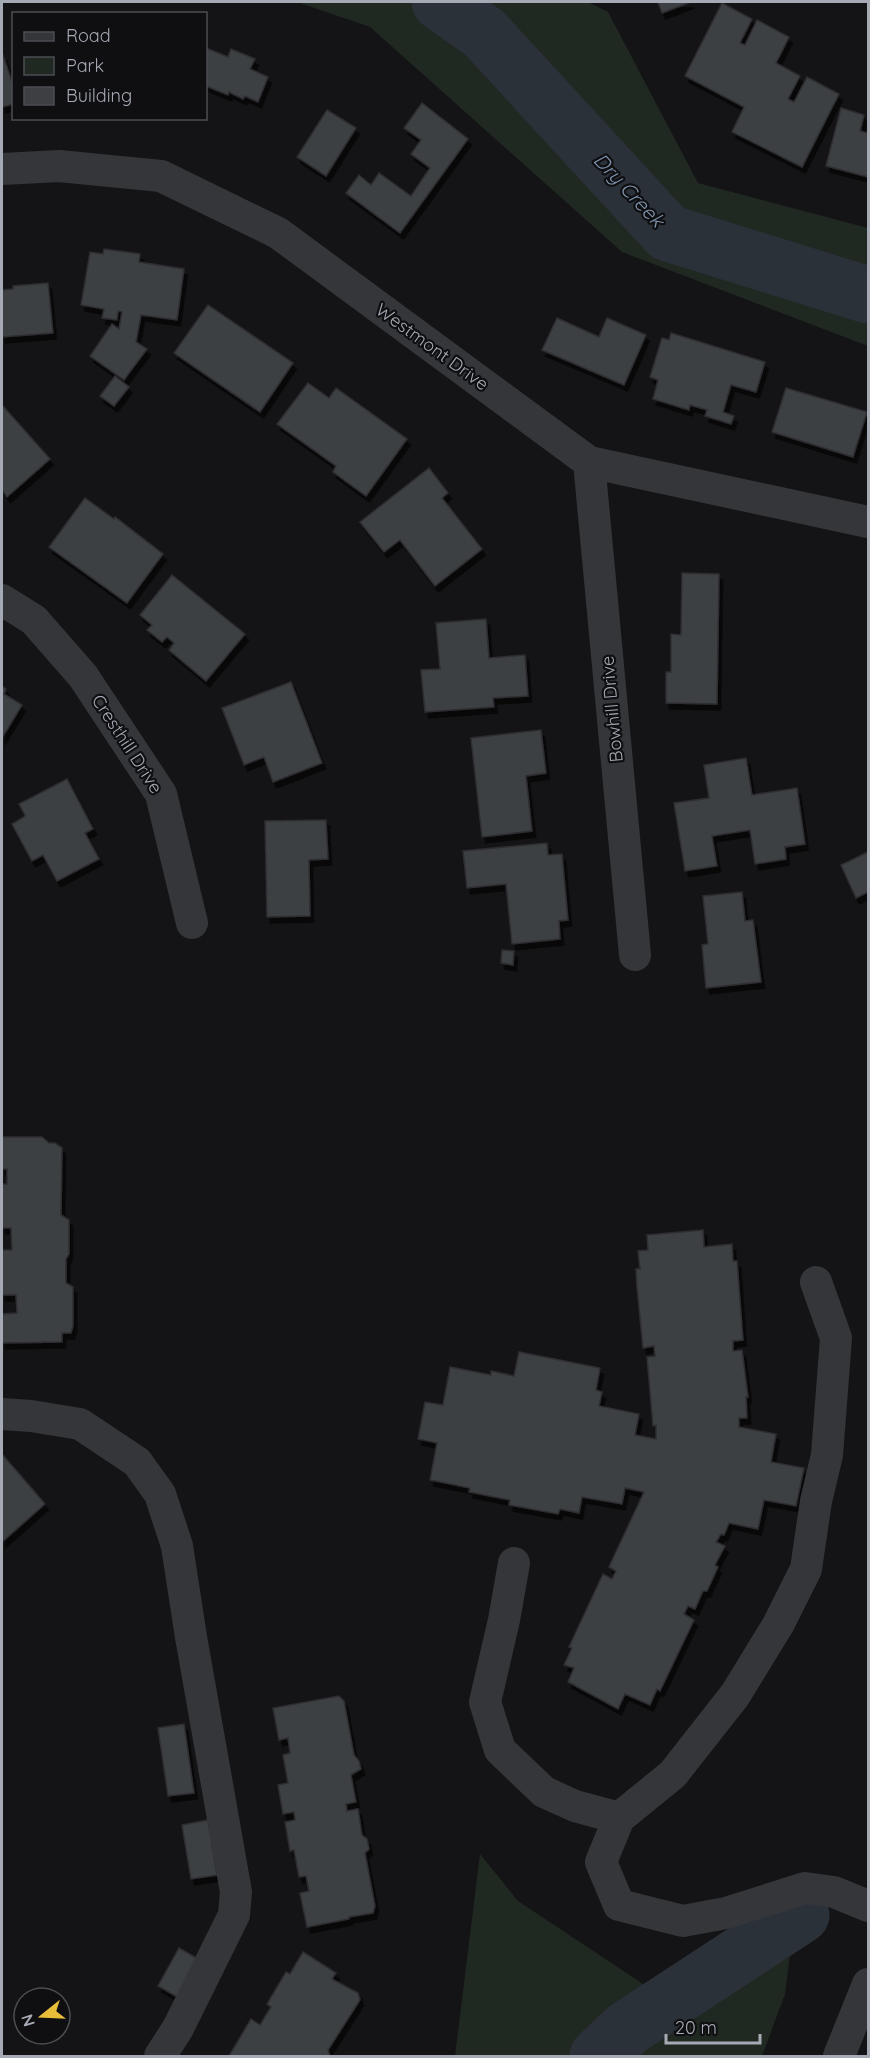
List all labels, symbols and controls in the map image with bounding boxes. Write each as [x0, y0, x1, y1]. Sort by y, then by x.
legend [12, 12, 207, 120]
text: Road [66, 24, 111, 47]
text: Park [66, 54, 104, 77]
text: Building [66, 84, 132, 107]
water label: Dry Creek [589, 147, 672, 234]
street label: Westmont Drive [371, 298, 493, 395]
street label: Bowhill Drive [595, 655, 628, 763]
street label: Cresthill Drive [87, 690, 168, 798]
north arrow [12, 1986, 72, 2046]
scale bar [666, 2007, 760, 2045]
text: N [16, 2012, 39, 2029]
text: 20 m [675, 2016, 717, 2039]

